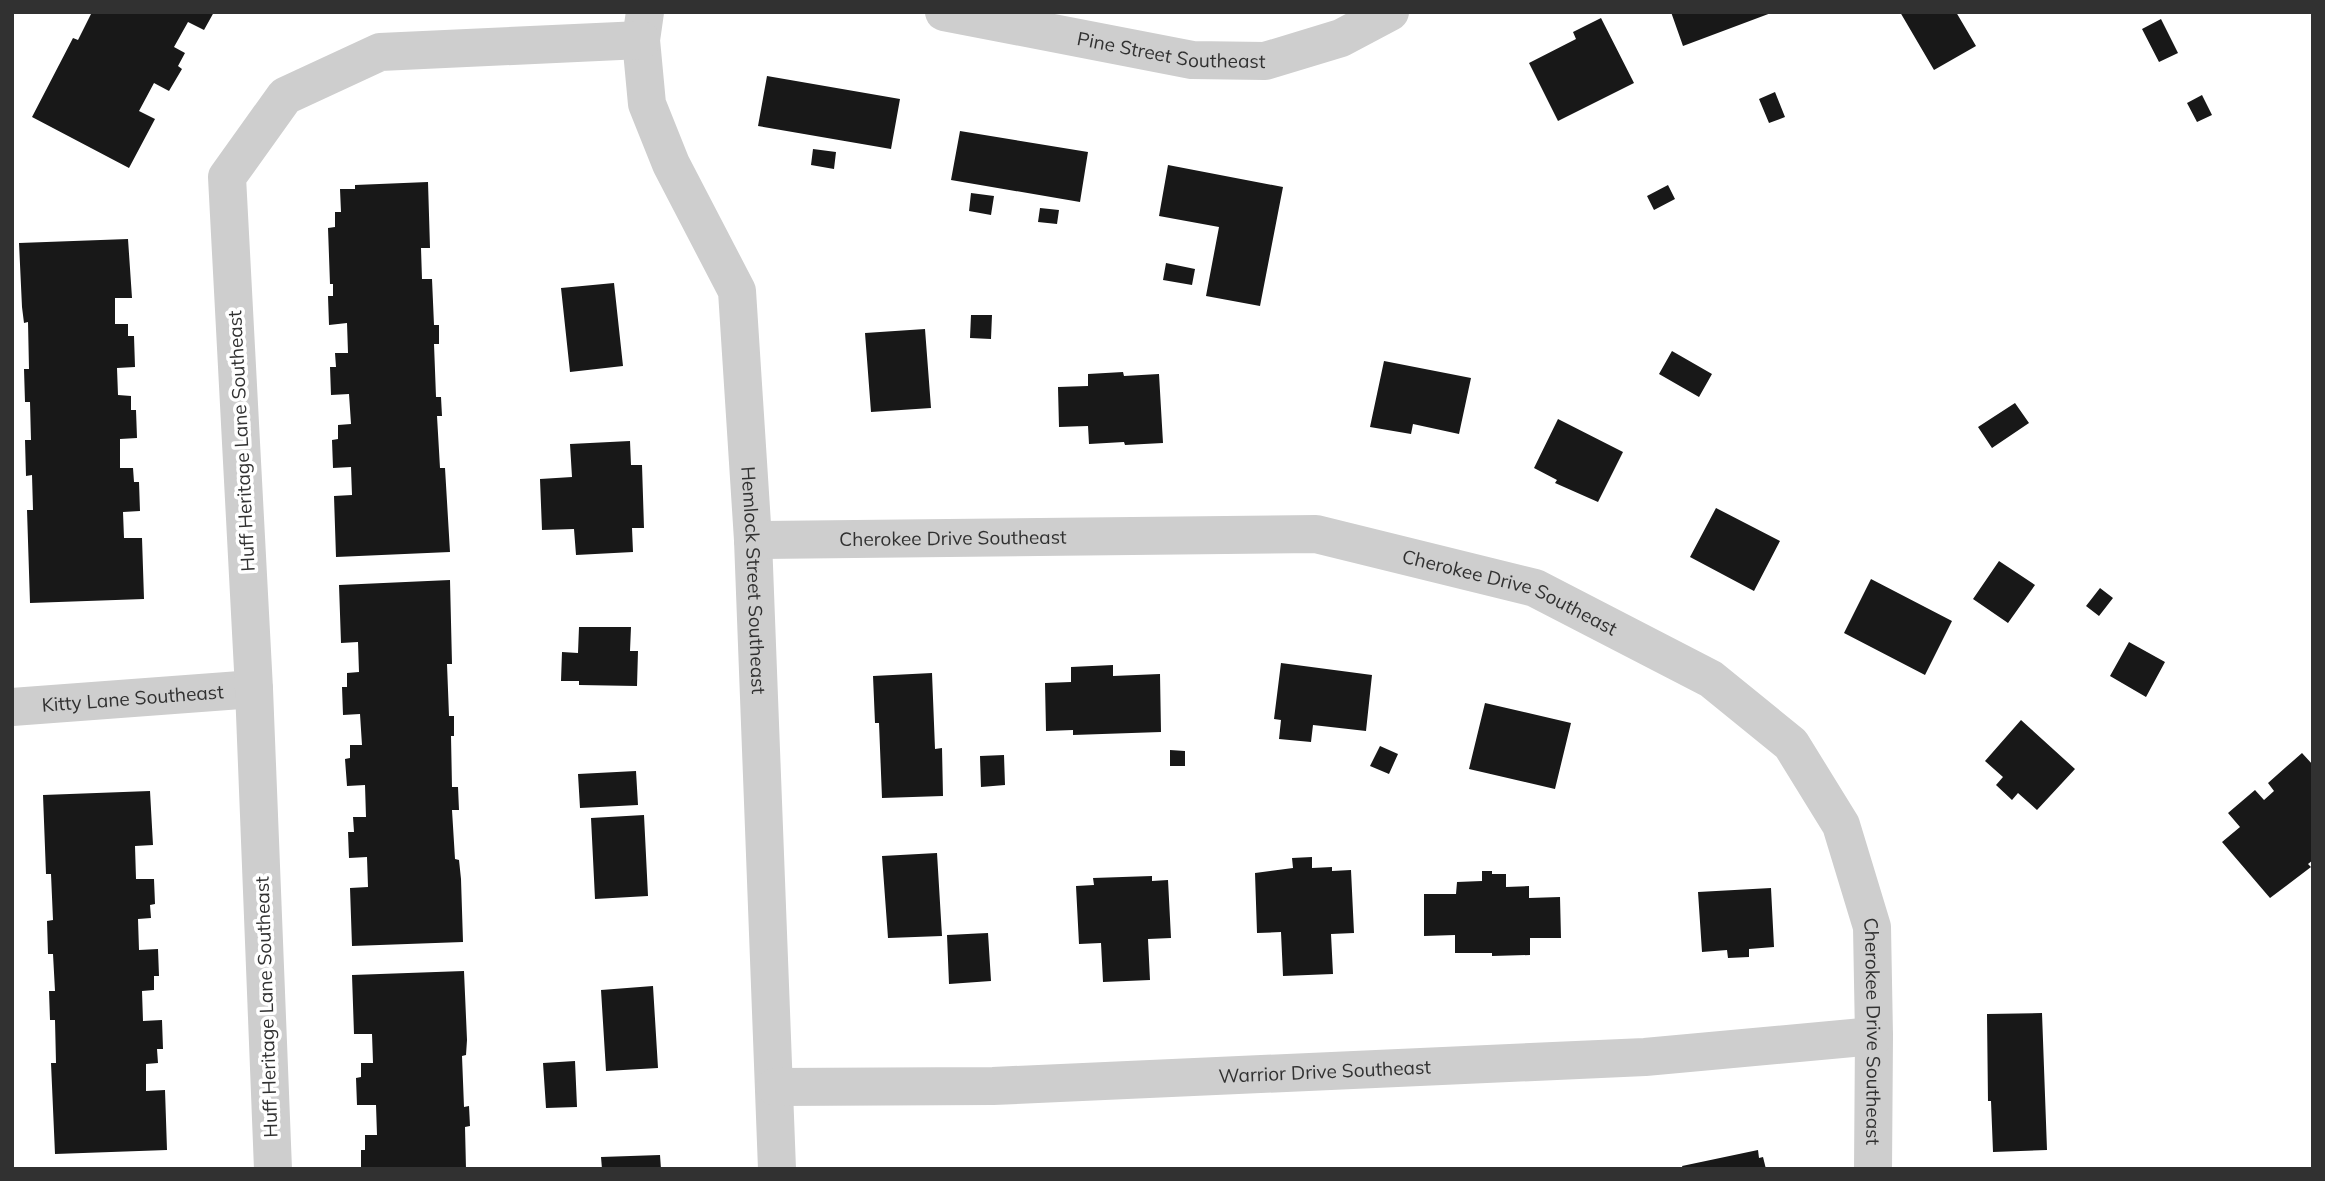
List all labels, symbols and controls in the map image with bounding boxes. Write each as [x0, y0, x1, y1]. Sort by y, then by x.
street label: Pine Street Southeast [1075, 26, 1266, 73]
street label: Huff Heritage Lane Southeast [222, 309, 260, 572]
street label: Hemlock Street Southeast [736, 466, 771, 695]
street label: Cherokee Drive Southeast [839, 525, 1067, 551]
street label: Cherokee Drive Southeast [1400, 544, 1622, 641]
street label: Kitty Lane Southeast [41, 679, 225, 717]
street label: Huff Heritage Lane Southeast [249, 876, 283, 1138]
street label: Cherokee Drive Southeast [1858, 915, 1886, 1146]
street label: Warrior Drive Southeast [1218, 1055, 1432, 1088]

